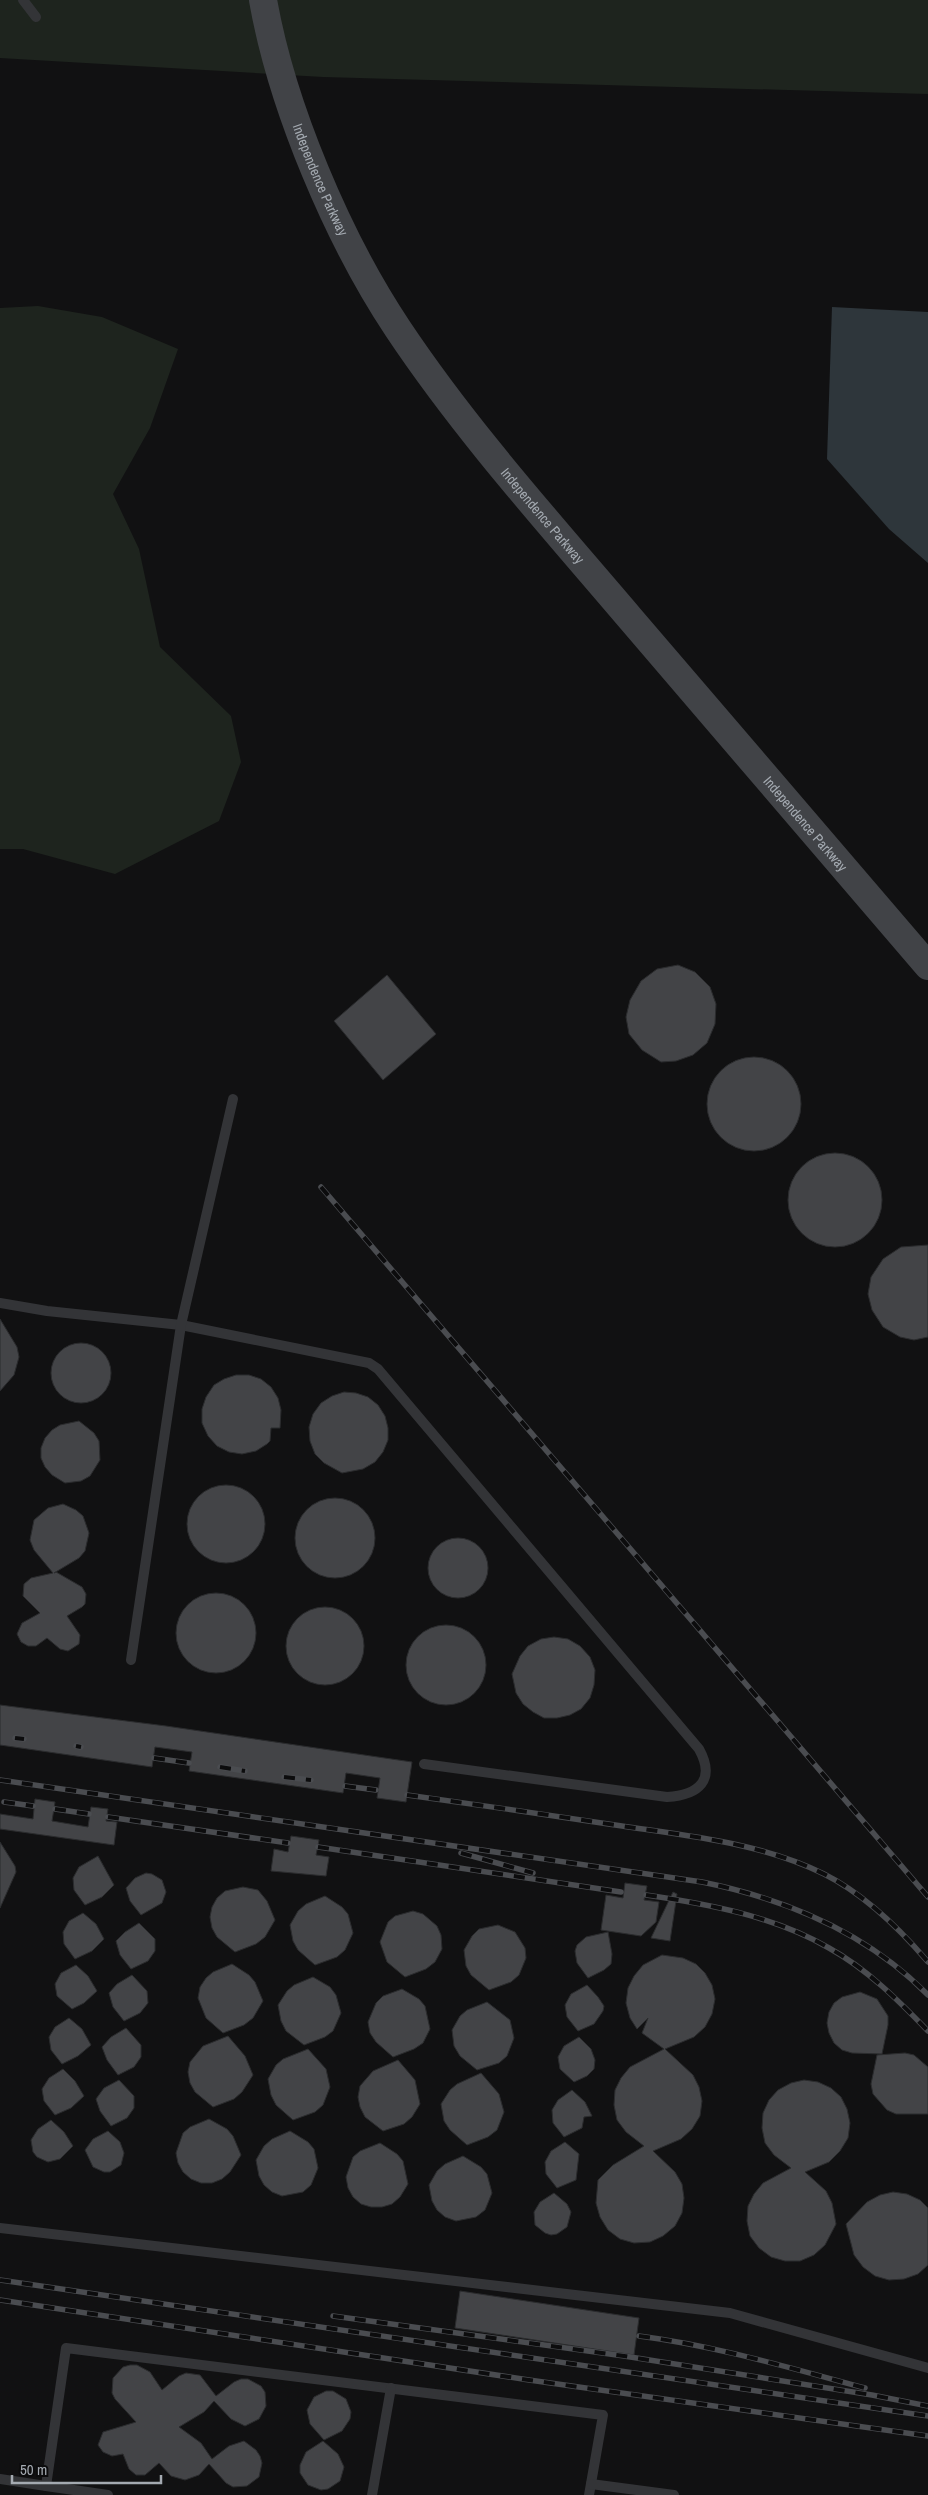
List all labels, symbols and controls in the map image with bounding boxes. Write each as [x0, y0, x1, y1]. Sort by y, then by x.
street label: Independence Parkway [289, 121, 352, 239]
street label: Independence Parkway [497, 464, 588, 568]
street label: Independence Parkway [760, 772, 852, 875]
scale bar [12, 2452, 161, 2484]
text: 50 m [20, 2459, 47, 2480]

